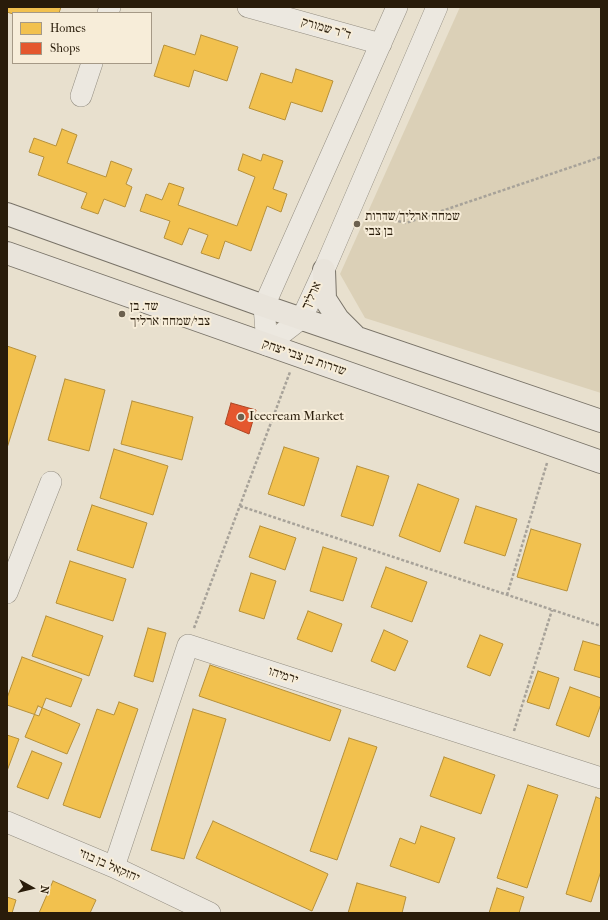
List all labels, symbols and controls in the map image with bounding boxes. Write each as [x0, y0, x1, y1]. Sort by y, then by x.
legend [12, 12, 152, 64]
street label: ד"ר שמורק [299, 14, 353, 44]
text: Homes [50, 21, 86, 35]
text: Shops [50, 41, 80, 55]
place label: שמחה ארליך/שדרות בן צבי [365, 209, 460, 240]
marker: שמחה ארליך/שדרות בן צבי [352, 219, 362, 229]
street label: ארליך [299, 279, 325, 313]
place label: שד. בן צבי/שמחה ארליך [130, 299, 210, 330]
marker: שד. בן צבי/שמחה ארליך [117, 309, 127, 319]
street label: שדרות בן צבי יצחק [260, 336, 348, 380]
place label: Icecream Market [249, 409, 344, 425]
marker: Icecream Market [236, 412, 246, 422]
street label: ירמיהו [266, 664, 300, 688]
street label: יחזקאל בן בוזי [76, 846, 142, 886]
north arrow [12, 868, 52, 908]
text: N [37, 885, 51, 895]

